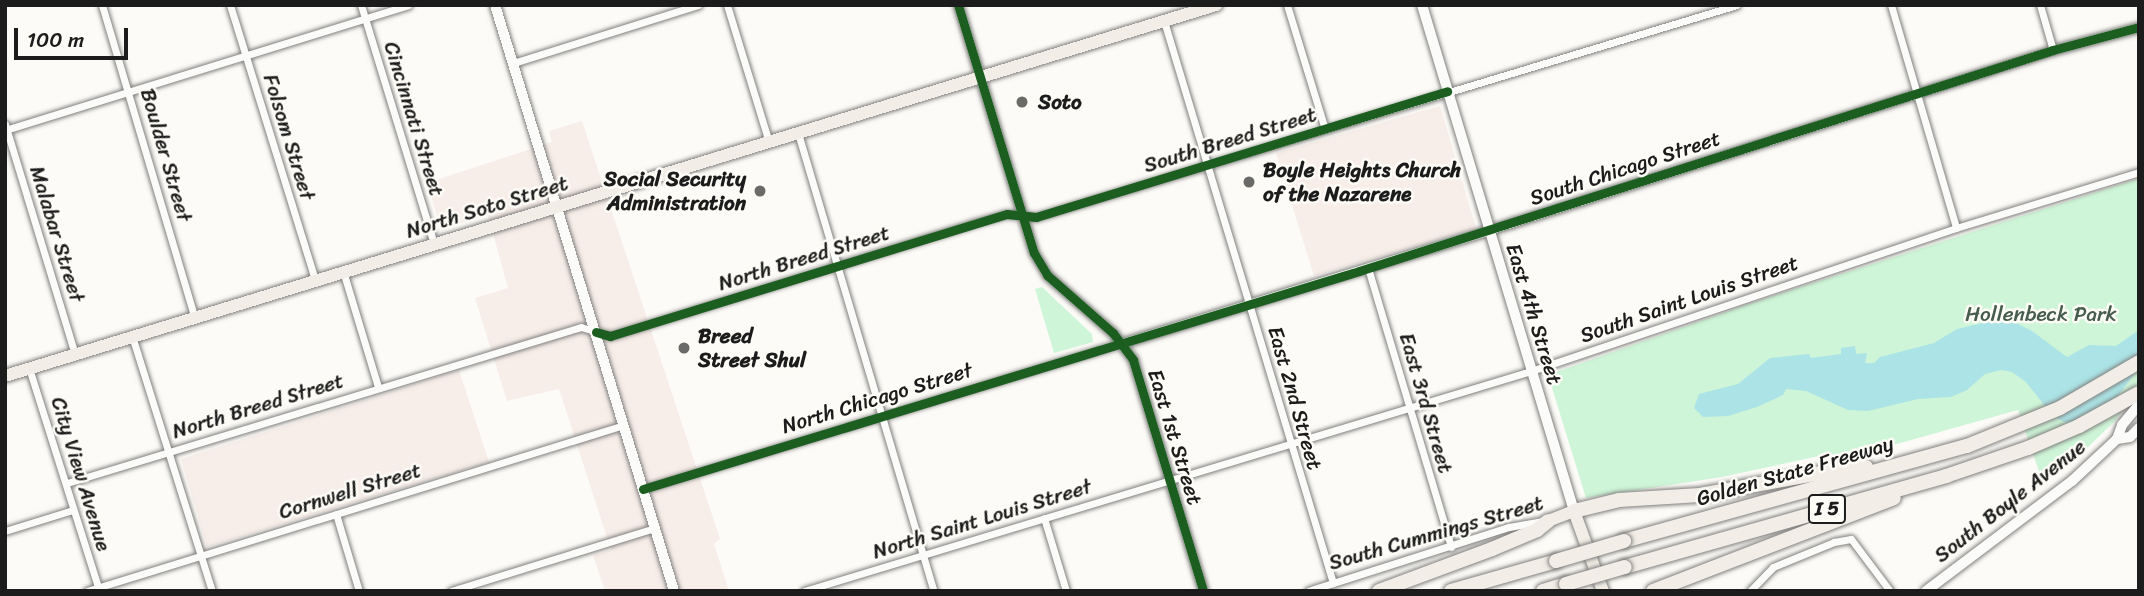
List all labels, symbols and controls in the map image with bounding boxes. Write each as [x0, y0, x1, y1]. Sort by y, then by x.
scale bar [18, 14, 131, 58]
text: 100 m [27, 21, 84, 59]
street label: Cincinnati Street [378, 38, 450, 200]
street label: Folsom Street [258, 71, 320, 203]
street label: Boulder Street [135, 85, 197, 225]
place label: Soto [1038, 89, 1082, 115]
marker: Soto [1012, 92, 1032, 112]
street label: South Breed Street [1139, 101, 1321, 179]
street label: South Chicago Street [1526, 125, 1724, 211]
place label: Boyle Heights Church of the Nazarene [1263, 157, 1462, 207]
street label: Malabar Street [24, 163, 90, 305]
place label: Social Security Administration [604, 166, 746, 216]
street label: North Soto Street [402, 170, 572, 244]
marker: Boyle Heights Church of the Nazarene [1241, 174, 1257, 190]
marker: Social Security Administration [752, 183, 768, 199]
street label: North Breed Street [714, 220, 894, 296]
street label: East 4th Street [1501, 240, 1567, 388]
street label: South Saint Louis Street [1576, 250, 1802, 348]
park label: Hollenbeck Park [1965, 301, 2117, 327]
place label: Breed Street Shul [698, 323, 806, 373]
street label: East 2nd Street [1263, 324, 1327, 472]
street label: East 3rd Street [1394, 330, 1458, 476]
marker: Breed Street Shul [676, 340, 692, 356]
street label: North Chicago Street [779, 357, 975, 439]
street label: East 1st Street [1142, 366, 1208, 508]
street label: North Breed Street [168, 368, 348, 444]
street label: City View Avenue [45, 394, 117, 554]
street label: Golden State Freeway [1693, 431, 1897, 511]
street label: South Boyle Avenue [1929, 434, 2091, 568]
street label: Cornwell Street [276, 457, 424, 525]
street label: North Saint Louis Street [869, 474, 1095, 564]
street label: South Cummings Street [1326, 490, 1546, 576]
road number: I 5 [1808, 494, 1846, 524]

